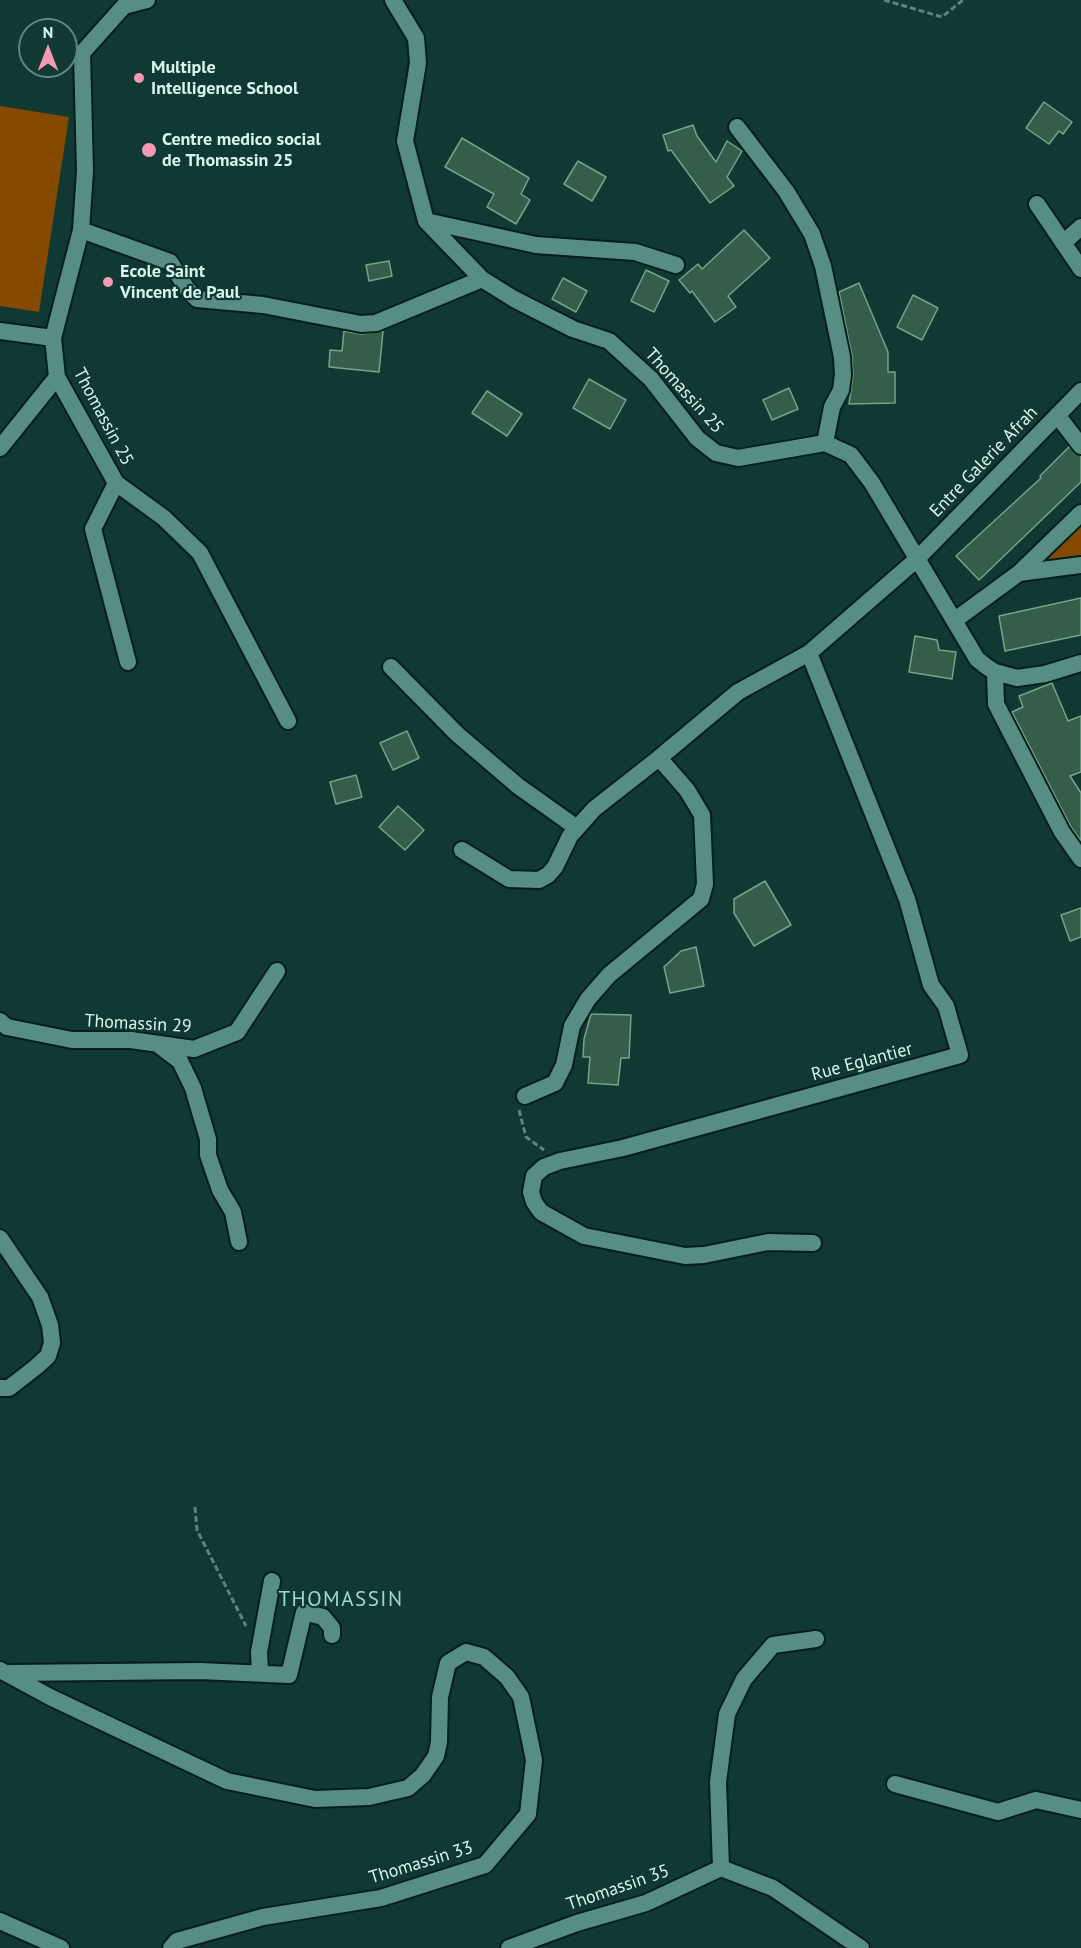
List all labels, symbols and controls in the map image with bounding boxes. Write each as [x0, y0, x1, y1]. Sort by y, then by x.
north arrow [18, 18, 78, 78]
text: N [43, 22, 53, 42]
place label: Multiple Intelligence School [151, 57, 298, 100]
marker: Multiple Intelligence School [132, 71, 146, 85]
place label: Centre medico social de Thomassin 25 [162, 129, 321, 172]
marker: Centre medico social de Thomassin 25 [140, 141, 158, 159]
place label: Ecole Saint Vincent de Paul [120, 261, 240, 304]
marker: Ecole Saint Vincent de Paul [101, 275, 115, 289]
street label: Thomassin 25 [640, 344, 728, 438]
street label: Thomassin 25 [68, 365, 138, 469]
street label: Entre Galerie Afrah [925, 402, 1043, 522]
street label: Thomassin 29 [84, 1010, 192, 1038]
street label: Rue Eglantier [809, 1038, 915, 1086]
district label: THOMASSIN [278, 1587, 404, 1613]
street label: Thomassin 33 [367, 1837, 475, 1889]
street label: Thomassin 35 [564, 1860, 672, 1916]

